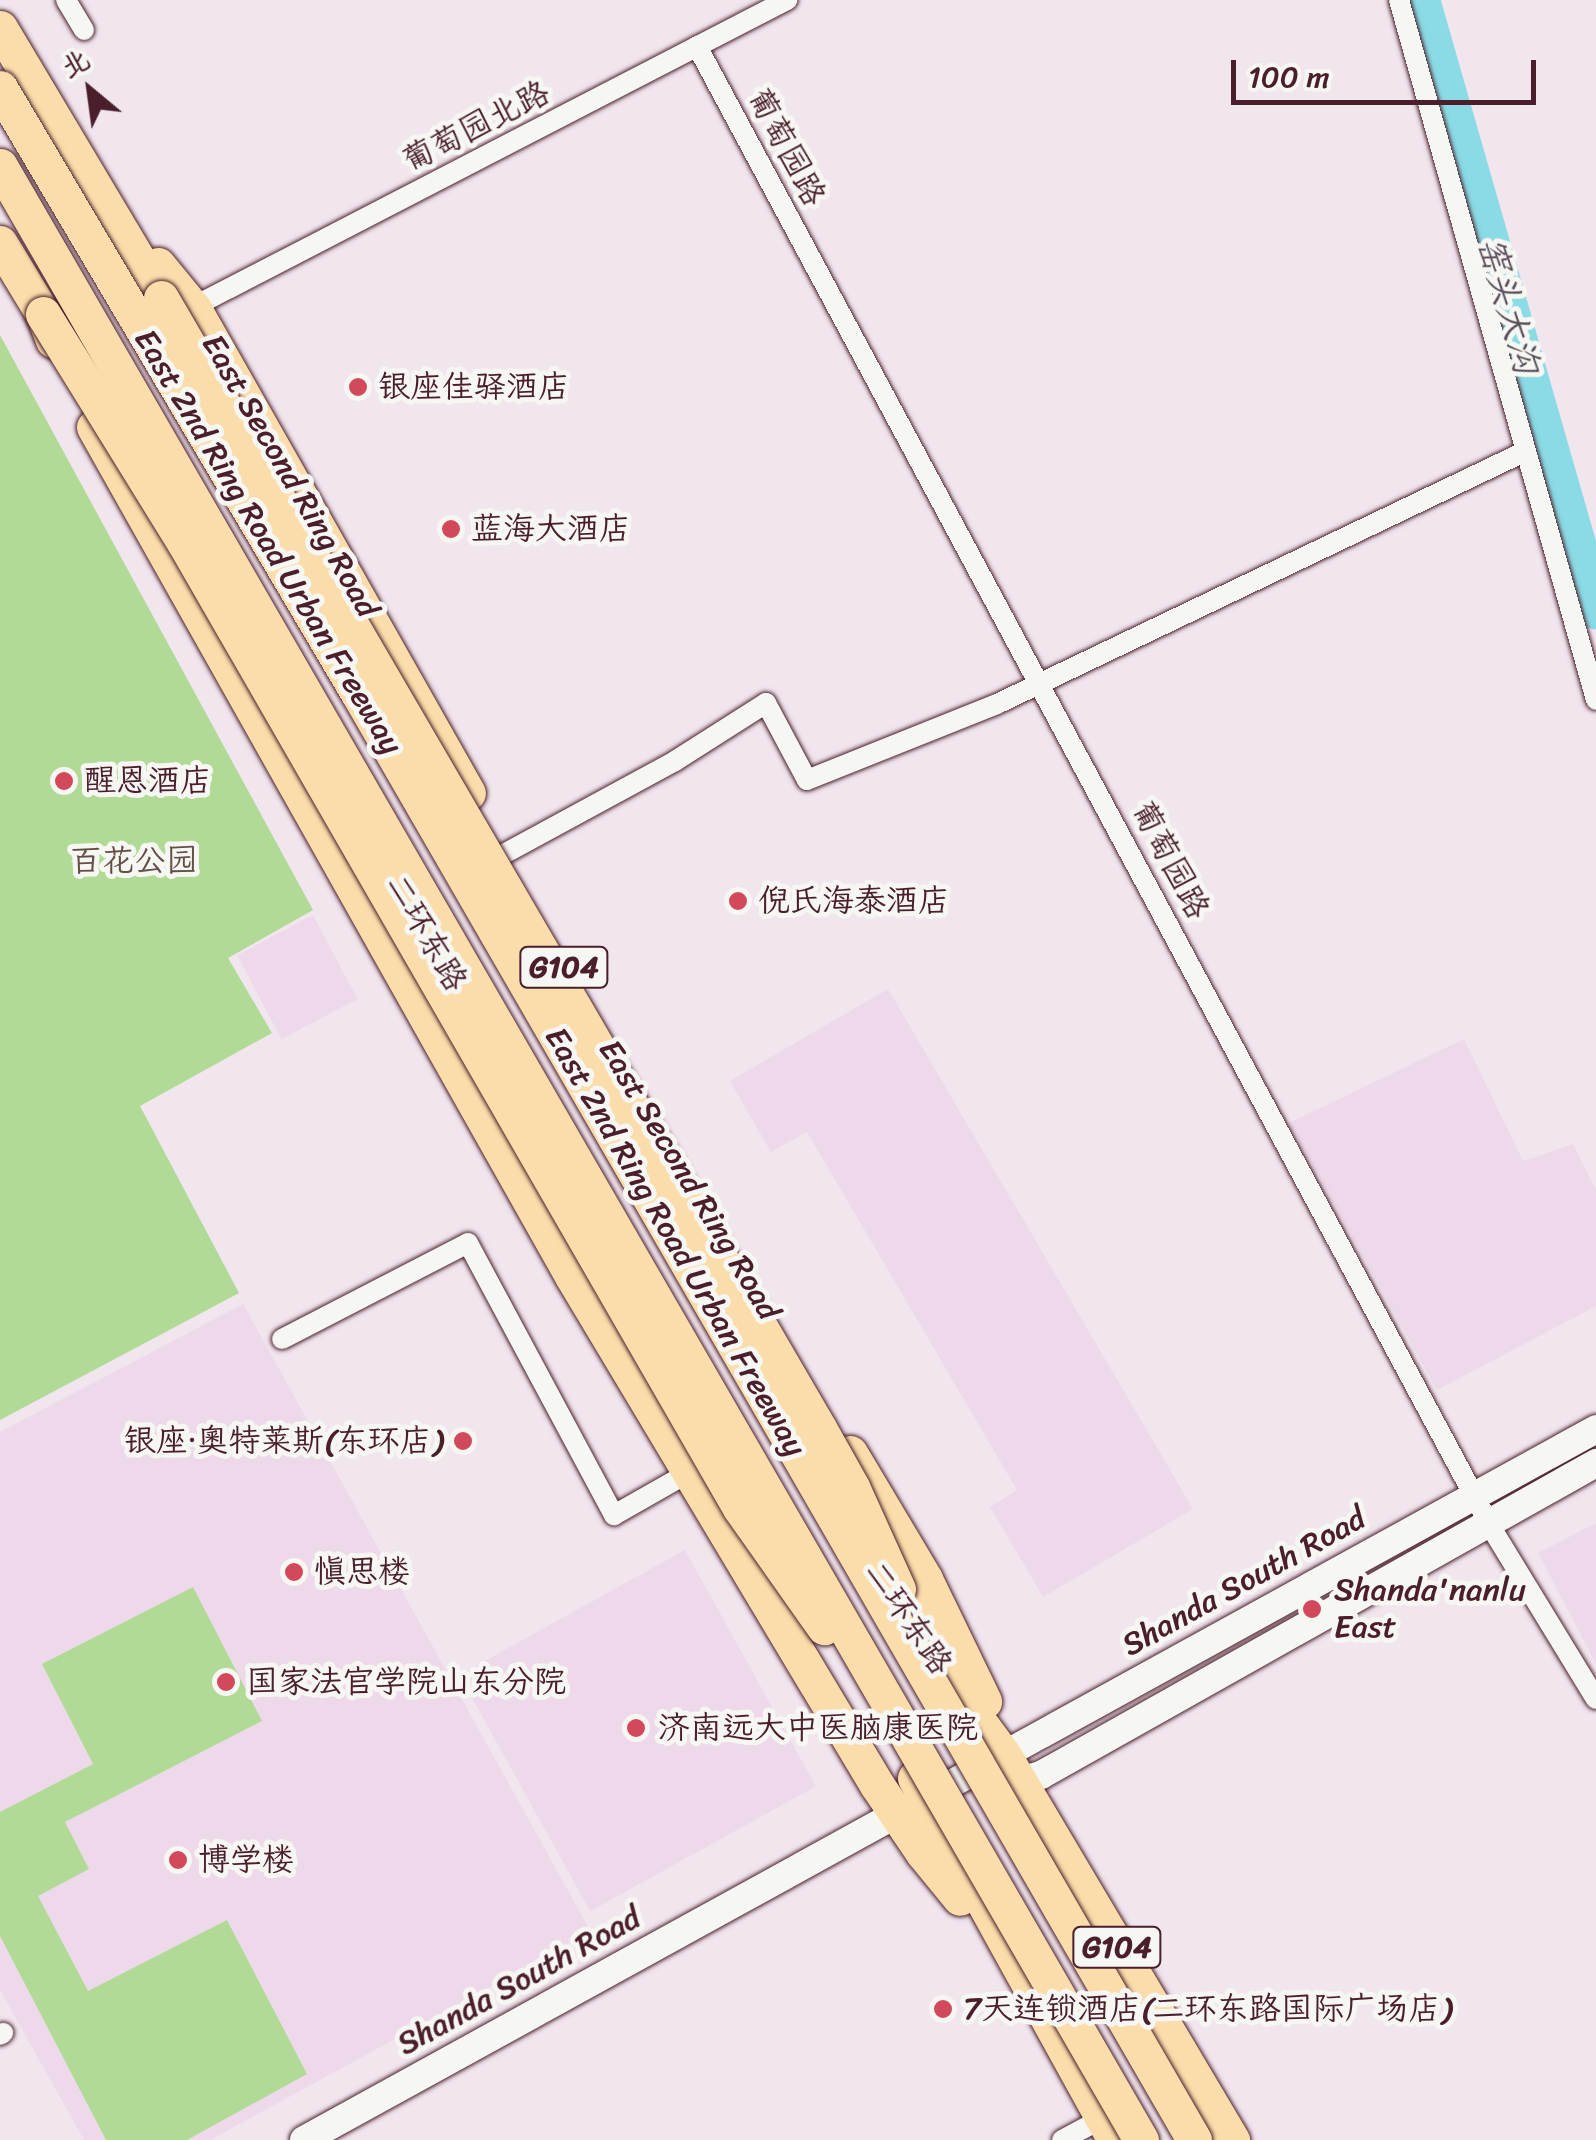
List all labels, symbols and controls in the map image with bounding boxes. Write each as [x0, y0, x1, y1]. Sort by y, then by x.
text: 北 [51, 35, 99, 92]
north arrow [40, 40, 140, 140]
scale bar [1236, 40, 1541, 102]
text: 100 m [1248, 50, 1330, 104]
street label: 葡萄园北路 [396, 74, 556, 180]
street label: 葡萄园路 [739, 81, 833, 213]
water label: 窑头大沟 [1470, 232, 1548, 378]
street label: East 2nd Ring Road Urban Freeway [125, 322, 411, 762]
street label: East Second Ring Road [193, 328, 387, 624]
place label: 银座佳驿酒店 [378, 368, 570, 406]
marker: 银座佳驿酒店 [347, 376, 369, 398]
place label: 蓝海大酒店 [471, 510, 631, 548]
marker: 蓝海大酒店 [440, 518, 462, 540]
place label: 醒恩酒店 [84, 762, 212, 800]
marker: 醒恩酒店 [53, 770, 75, 792]
street label: 葡萄园路 [1123, 794, 1217, 926]
park label: 百花公园 [70, 842, 198, 880]
street label: 二环东路 [377, 868, 475, 998]
place label: 倪氏海泰酒店 [758, 882, 950, 920]
marker: 倪氏海泰酒店 [727, 890, 749, 912]
road number: G104 [519, 942, 609, 992]
street label: East 2nd Ring Road Urban Freeway [536, 1020, 814, 1464]
street label: East Second Ring Road [590, 1033, 788, 1327]
place label: 银座·奥特莱斯(东环店) [124, 1422, 443, 1460]
marker: 银座·奥特莱斯(东环店) [452, 1430, 474, 1452]
street label: Shanda South Road [1115, 1499, 1373, 1665]
place label: 慎思楼 [314, 1553, 410, 1591]
street label: 二环东路 [856, 1554, 960, 1682]
marker: 慎思楼 [283, 1561, 305, 1583]
place label: Shanda'nanlu East [1334, 1572, 1526, 1647]
marker: Shanda'nanlu East [1299, 1596, 1325, 1622]
place label: 国家法官学院山东分院 [246, 1663, 566, 1701]
marker: 国家法官学院山东分院 [215, 1671, 237, 1693]
place label: 济南远大中医脑康医院 [658, 1709, 978, 1747]
marker: 济南远大中医脑康医院 [623, 1715, 649, 1741]
place label: 博学楼 [198, 1841, 294, 1879]
marker: 博学楼 [167, 1849, 189, 1871]
street label: Shanda South Road [390, 1898, 648, 2064]
road number: G104 [1072, 1922, 1162, 1972]
place label: 7天连锁酒店(二环东路国际广场店) [963, 1990, 1452, 2028]
marker: 7天连锁酒店(二环东路国际广场店) [932, 1998, 954, 2020]

